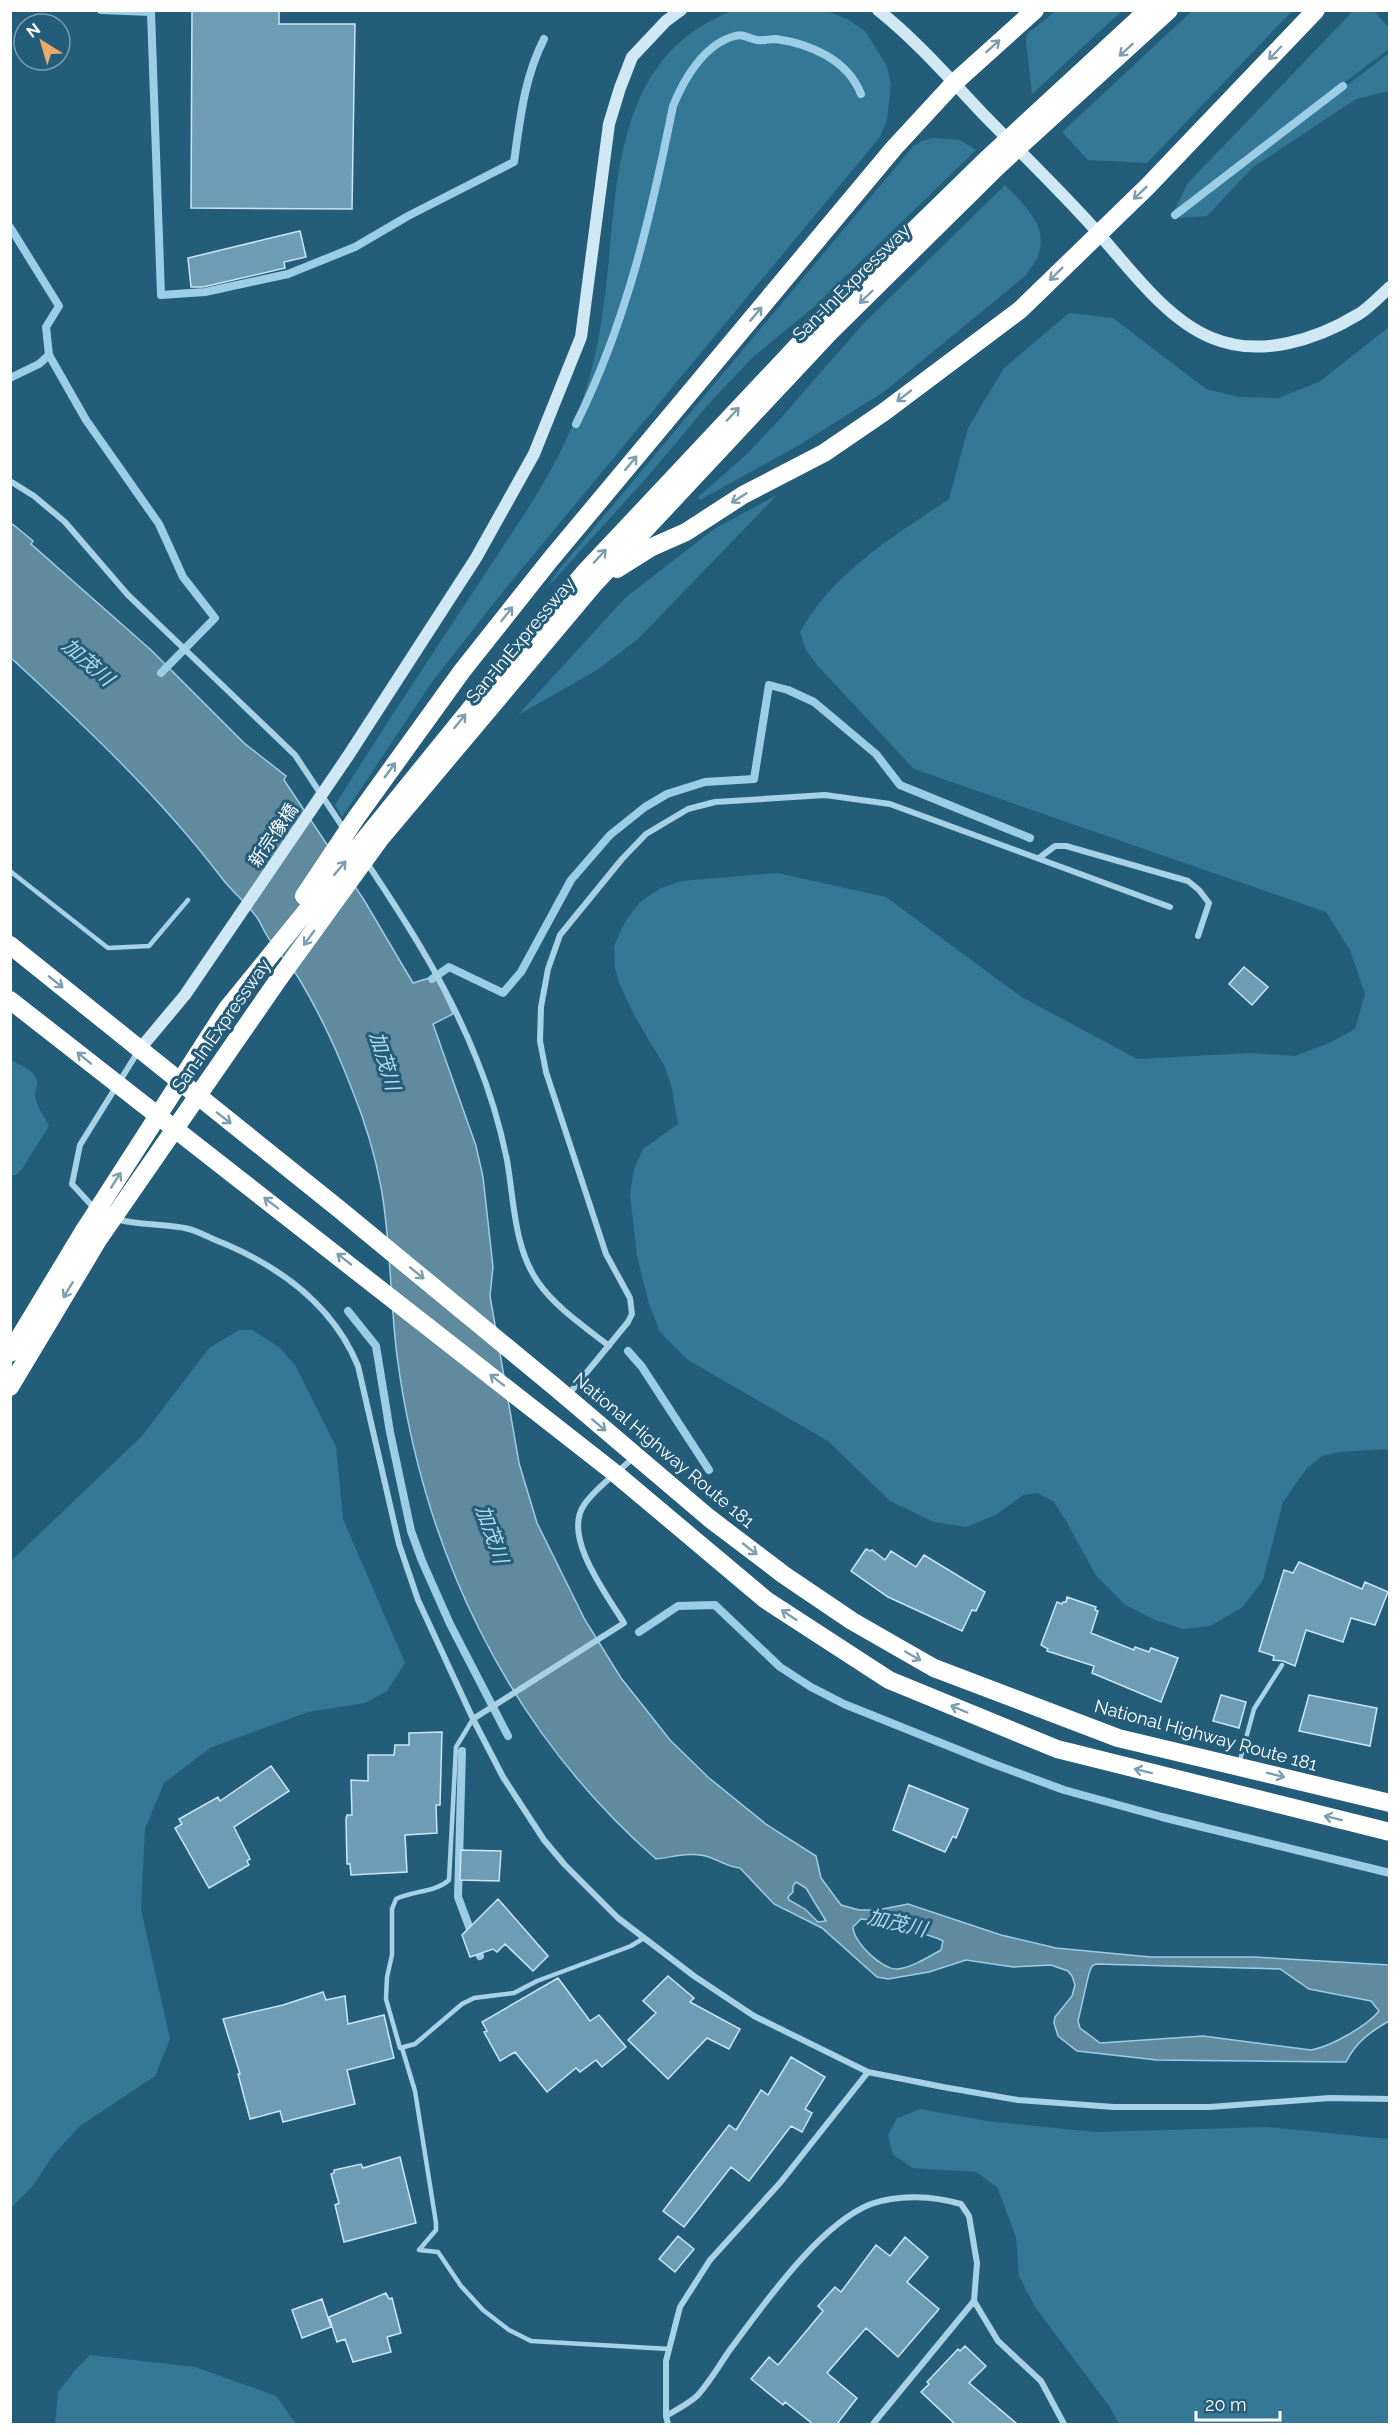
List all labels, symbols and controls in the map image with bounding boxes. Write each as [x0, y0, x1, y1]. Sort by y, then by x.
north arrow [12, 12, 72, 72]
text: N [23, 19, 44, 42]
one-way arrow [986, 39, 1001, 53]
one-way arrow [1119, 43, 1134, 57]
one-way arrow [1268, 45, 1282, 60]
one-way arrow [1133, 186, 1148, 200]
street label: San-In Expressway [788, 219, 914, 345]
one-way arrow [1049, 266, 1064, 281]
one-way arrow [858, 289, 873, 304]
one-way arrow [749, 306, 762, 322]
one-way arrow [897, 390, 913, 403]
one-way arrow [726, 407, 740, 422]
one-way arrow [624, 455, 637, 471]
one-way arrow [731, 492, 748, 504]
one-way arrow [592, 549, 606, 564]
street label: San-In Expressway [461, 573, 579, 707]
one-way arrow [501, 606, 514, 622]
water label: 加茂川 [57, 633, 120, 692]
one-way arrow [454, 713, 467, 729]
one-way arrow [384, 763, 397, 779]
street label: 新宗像橋 [244, 799, 302, 871]
one-way arrow [333, 861, 347, 876]
one-way arrow [303, 929, 315, 945]
street label: San-In Expressway [167, 954, 275, 1095]
one-way arrow [48, 976, 64, 989]
water label: 加茂川 [365, 1029, 406, 1095]
one-way arrow [76, 1052, 92, 1065]
one-way arrow [216, 1111, 232, 1124]
one-way arrow [109, 1171, 122, 1188]
one-way arrow [264, 1196, 280, 1209]
one-way arrow [336, 1252, 352, 1265]
one-way arrow [409, 1266, 425, 1279]
one-way arrow [62, 1281, 74, 1298]
street label: National Highway Route 181 [569, 1368, 759, 1532]
one-way arrow [489, 1373, 505, 1386]
one-way arrow [591, 1418, 606, 1432]
water label: 加茂川 [471, 1502, 514, 1568]
one-way arrow [741, 1542, 757, 1555]
one-way arrow [781, 1609, 798, 1621]
one-way arrow [903, 1651, 921, 1662]
street label: National Highway Route 181 [1092, 1695, 1320, 1775]
one-way arrow [950, 1703, 969, 1714]
one-way arrow [1134, 1765, 1153, 1776]
one-way arrow [1266, 1770, 1285, 1782]
one-way arrow [1323, 1812, 1342, 1824]
water label: 加茂川 [865, 1905, 931, 1942]
scale bar [1196, 2384, 1280, 2422]
text: 20 m [1205, 2394, 1247, 2415]

